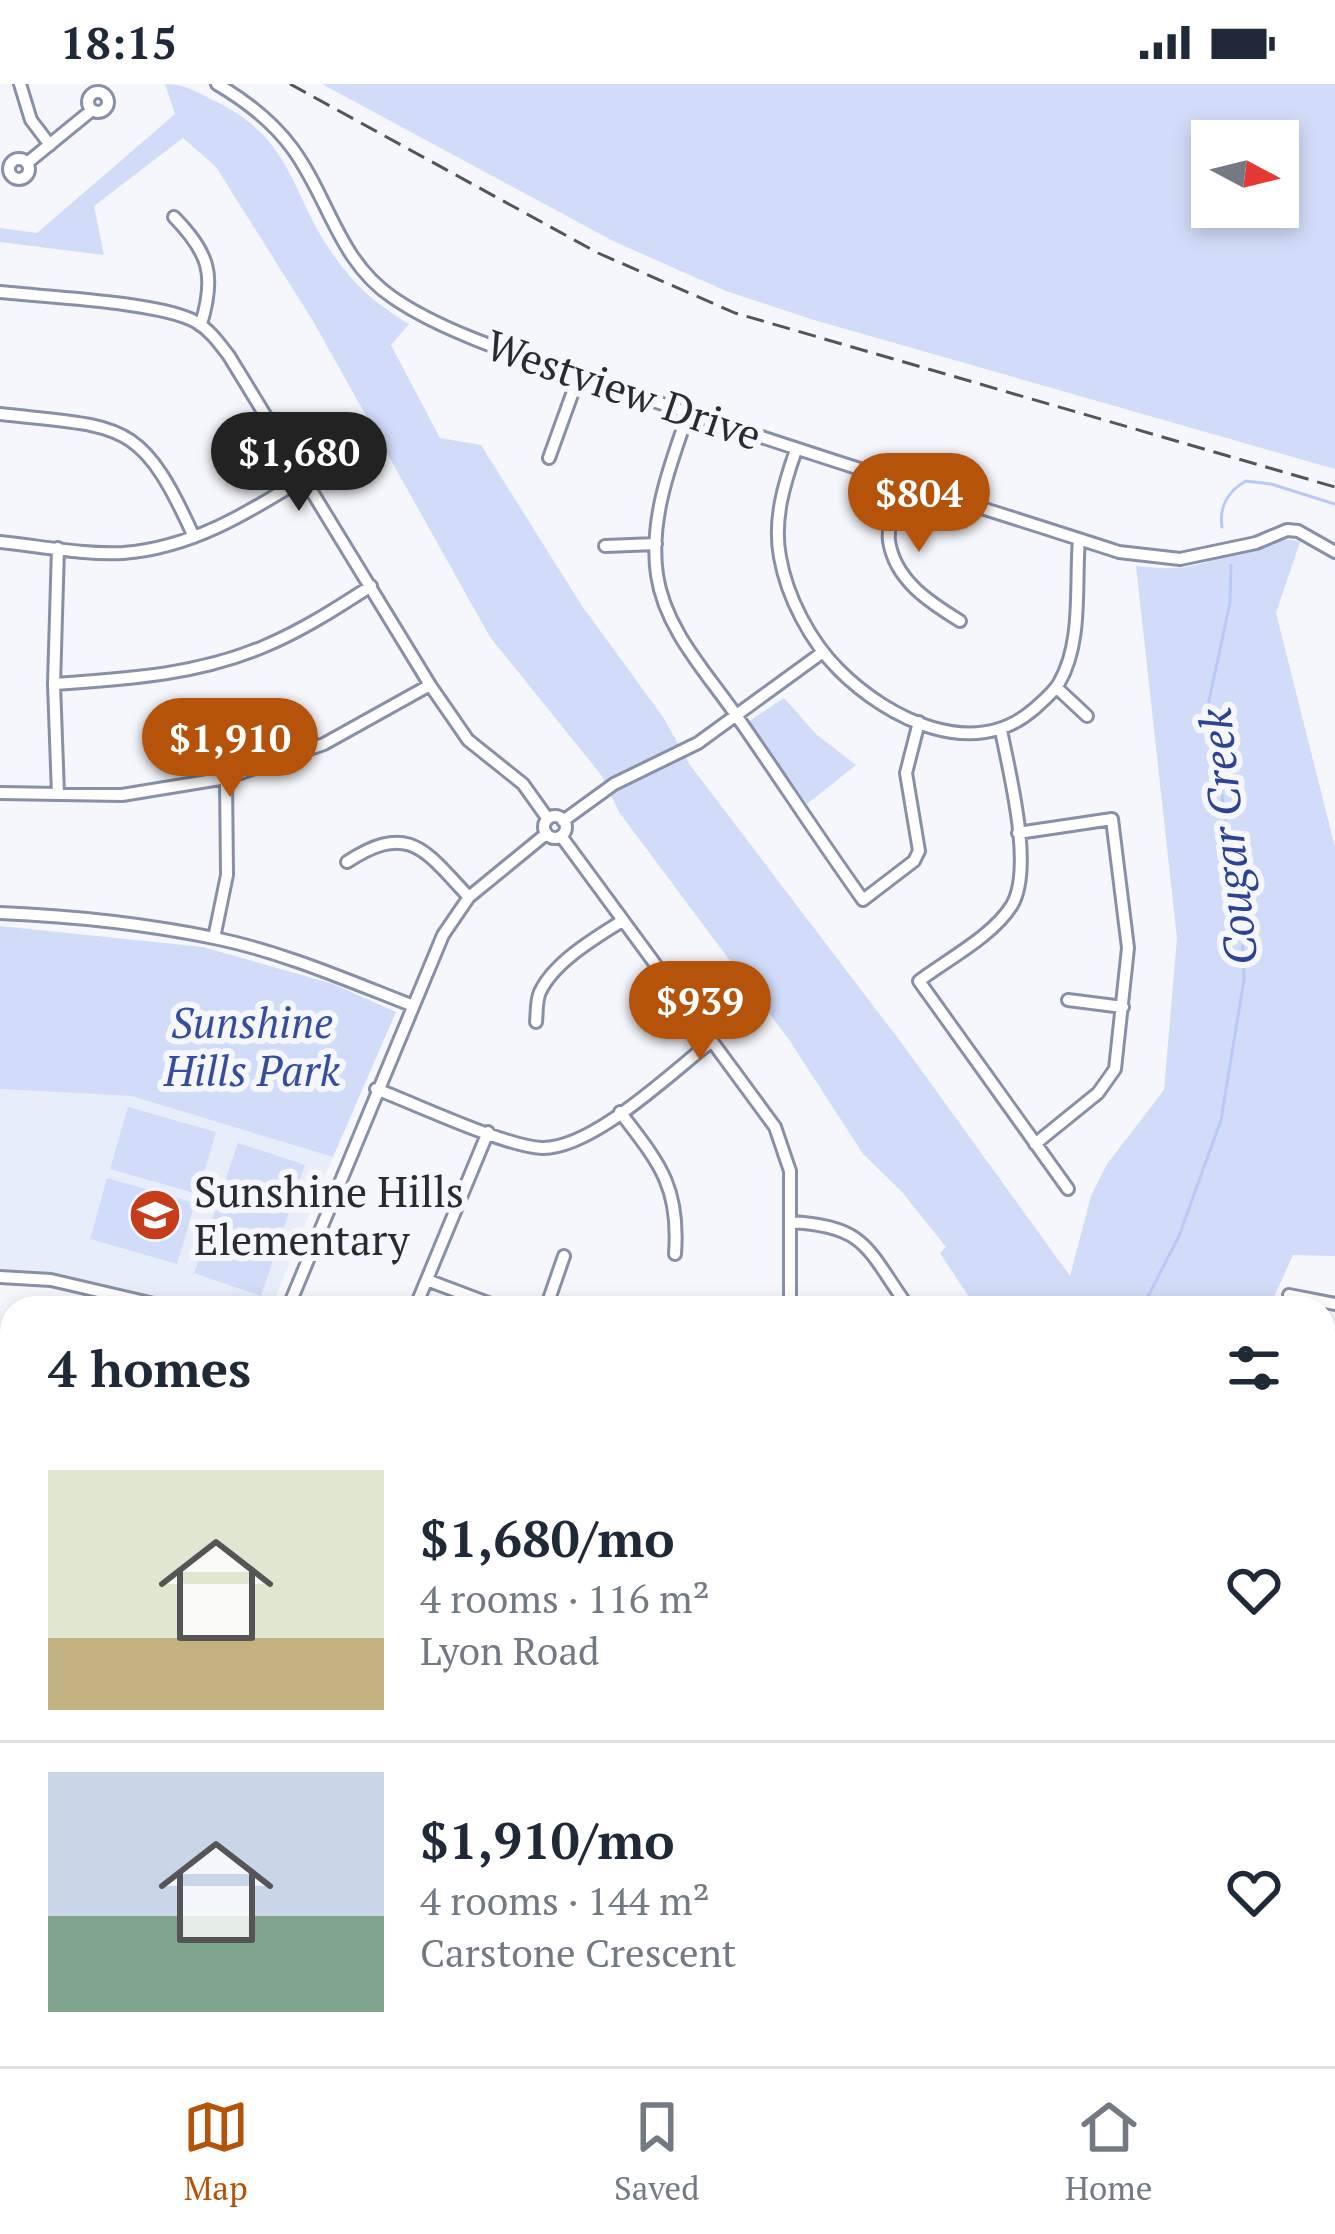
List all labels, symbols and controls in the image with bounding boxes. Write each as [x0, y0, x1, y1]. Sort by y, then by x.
text: 18:15 [60, 12, 177, 72]
north arrow [1191, 120, 1299, 228]
map controls [1191, 120, 1299, 228]
street label: Westview Drive [479, 316, 769, 462]
pin: $1,680 [201, 412, 397, 514]
text: $1,680 [238, 425, 360, 477]
pin: $804 [848, 453, 990, 555]
text: $804 [875, 466, 963, 518]
pin: $1,910 [132, 698, 328, 800]
water label: Cougar Creek [1184, 705, 1270, 968]
text: $1,910 [169, 711, 291, 763]
pin: $939 [629, 961, 771, 1063]
text: $939 [656, 974, 744, 1026]
park label: Sunshine Hills Park [163, 994, 341, 1098]
place label: Sunshine Hills Elementary [194, 1163, 464, 1267]
school or university icon: Sunshine Hills Elementary [127, 1187, 183, 1243]
text: 4 homes [48, 1334, 251, 1402]
icon: filters [1221, 1335, 1287, 1401]
text: $1,680/mo [420, 1504, 675, 1572]
icon: home [144, 1518, 288, 1662]
icon: heart [1221, 1557, 1287, 1623]
text: 4 rooms · 116 m² [420, 1572, 710, 1624]
text: Lyon Road [420, 1624, 600, 1676]
text: $1,910/mo [420, 1806, 675, 1874]
icon: home [144, 1820, 288, 1964]
icon: heart [1221, 1859, 1287, 1925]
text: 4 rooms · 144 m² [420, 1874, 710, 1926]
text: Carstone Crescent [420, 1926, 736, 1978]
tab: Map [183, 2094, 249, 2209]
tab: Saved [614, 2094, 700, 2209]
tab: Home [1065, 2094, 1152, 2209]

